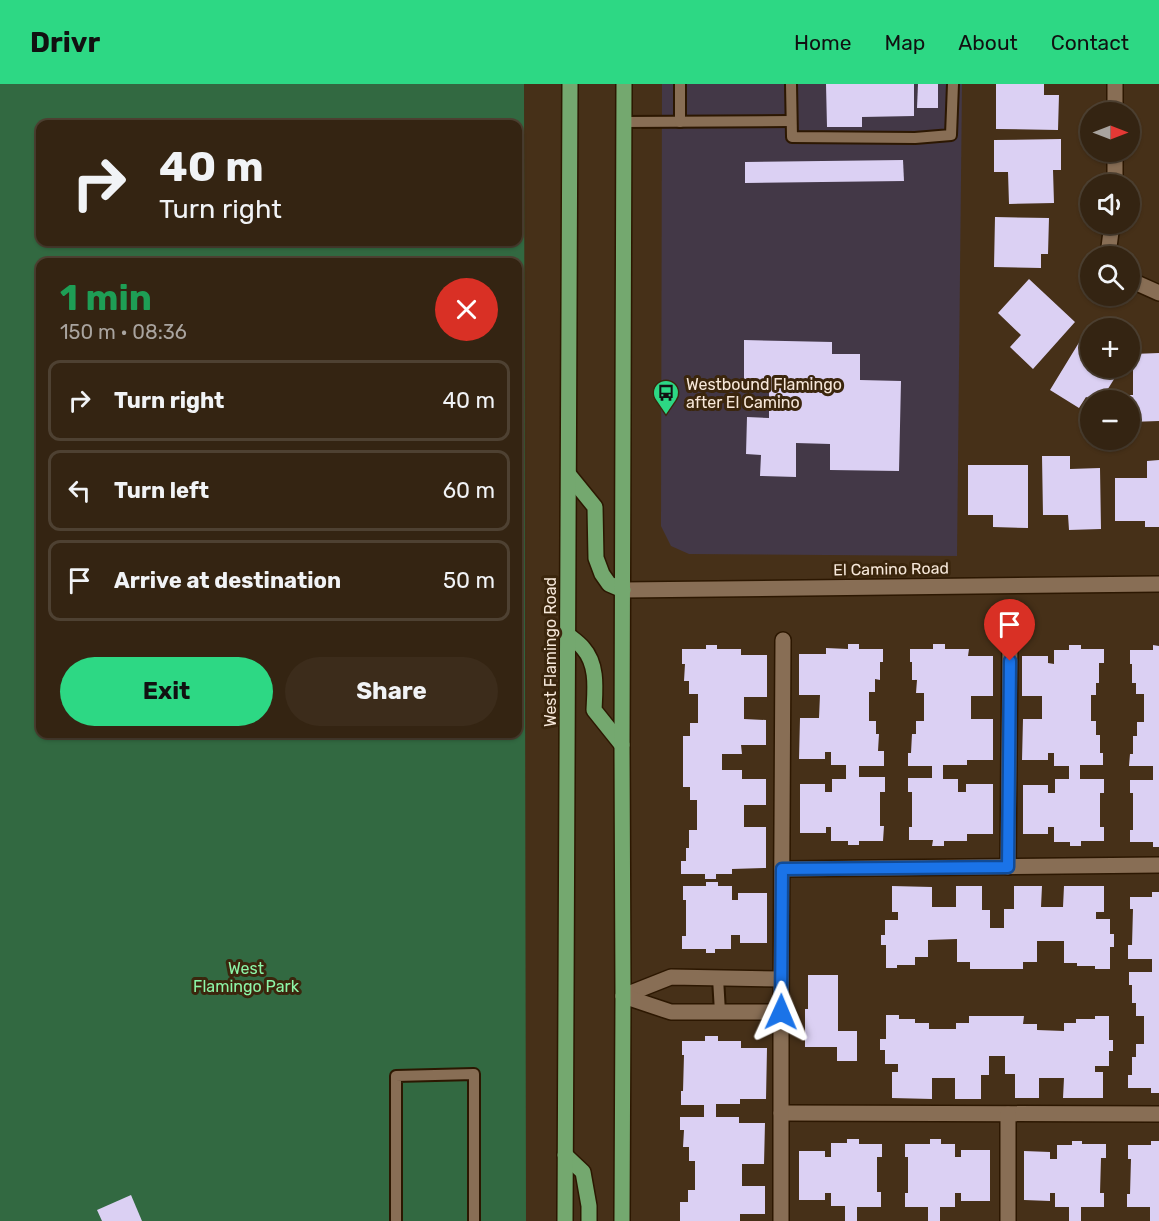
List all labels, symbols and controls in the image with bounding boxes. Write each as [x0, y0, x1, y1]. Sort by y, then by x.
text: Drivr [30, 26, 100, 59]
text: Home [794, 30, 851, 55]
text: Map [884, 30, 925, 55]
text: About [958, 30, 1018, 55]
text: Contact [1051, 30, 1129, 55]
north arrow [1080, 102, 1140, 162]
map controls [1080, 102, 1140, 450]
text: 40 m [159, 142, 264, 192]
icon: right [60, 144, 138, 222]
button: sound [1080, 174, 1140, 234]
text: Turn right [159, 193, 282, 225]
button: search [1080, 246, 1140, 306]
text: 1 min [60, 276, 152, 319]
button: close [435, 278, 498, 341]
button: + [1080, 318, 1140, 378]
text: 150 m · 08:36 [60, 320, 187, 344]
place label: Westbound Flamingo after El Camino [686, 375, 842, 412]
bus stop icon: Westbound Flamingo after El Camino [651, 378, 681, 416]
icon: right [63, 384, 96, 417]
text: Turn right [114, 387, 224, 414]
text: 40 m [442, 387, 495, 414]
button: − [1080, 390, 1140, 450]
icon: left [63, 474, 96, 507]
text: Turn left [114, 477, 209, 504]
text: 60 m [443, 477, 495, 504]
street label: El Camino Road [833, 558, 949, 580]
icon: arrive [63, 564, 96, 597]
text: Arrive at destination [114, 567, 341, 594]
text: 50 m [443, 567, 495, 594]
street label: West Flamingo Road [541, 577, 560, 727]
pin [984, 599, 1035, 661]
icon: arrive [993, 608, 1026, 641]
button: Exit [60, 657, 273, 726]
button: Share [285, 657, 498, 726]
park label: West Flamingo Park [193, 959, 300, 996]
position arrow [749, 980, 813, 1044]

